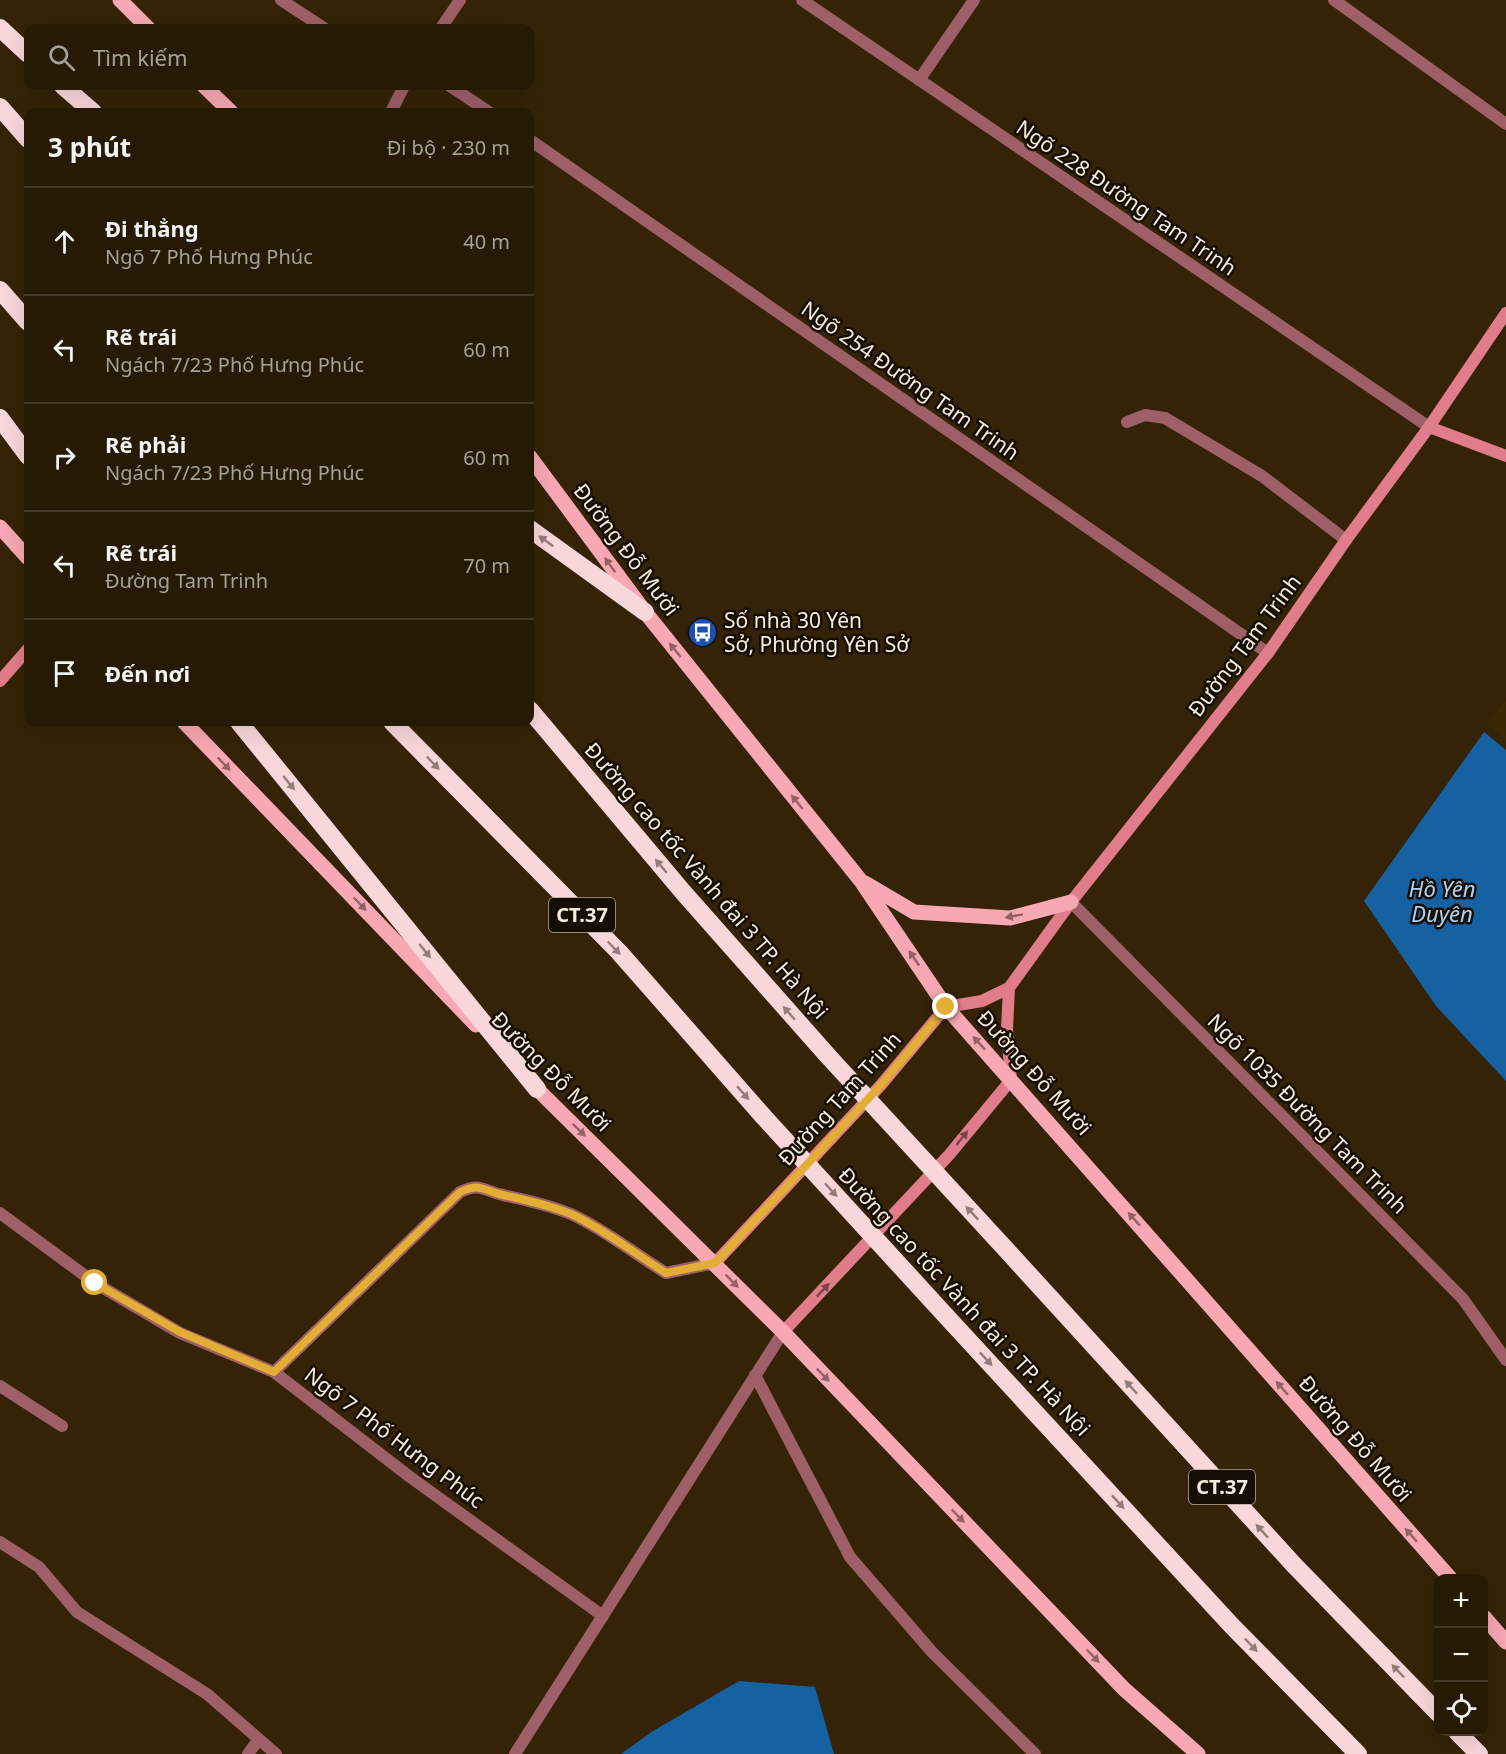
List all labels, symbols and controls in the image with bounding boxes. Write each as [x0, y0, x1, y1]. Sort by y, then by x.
search box [24, 24, 534, 90]
icon: search [45, 41, 78, 74]
text: Tìm kiếm [93, 42, 188, 72]
street label: Ngõ 228 Đường Tam Trinh [1011, 113, 1242, 281]
text: 3 phút [48, 129, 131, 165]
text: Đi bộ · 230 m [387, 134, 510, 161]
text: Đi thẳng [105, 213, 199, 243]
icon: ahead [48, 225, 81, 258]
text: 40 m [463, 228, 510, 255]
text: Ngõ 7 Phố Hưng Phúc [105, 243, 313, 270]
street label: Ngõ 254 Đường Tam Trinh [796, 294, 1025, 466]
text: Rẽ trái [105, 321, 177, 351]
icon: left [48, 333, 81, 366]
text: 60 m [463, 336, 510, 363]
text: Ngách 7/23 Phố Hưng Phúc [105, 351, 364, 378]
text: Rẽ phải [105, 429, 186, 459]
icon: right [48, 441, 81, 474]
text: 60 m [463, 444, 510, 471]
text: Ngách 7/23 Phố Hưng Phúc [105, 459, 364, 486]
street label: Đường Đỗ Mười [568, 478, 686, 621]
one-way arrow [539, 535, 555, 547]
text: Rẽ trái [105, 537, 177, 567]
icon: left [48, 549, 81, 582]
text: 70 m [463, 552, 510, 579]
one-way arrow [604, 558, 616, 574]
text: Đường Tam Trinh [105, 567, 268, 594]
street label: Đường Tam Trinh [1181, 569, 1307, 722]
place label: Số nhà 30 Yên Sở, Phường Yên Sở [724, 606, 910, 658]
bus stop icon: Số nhà 30 Yên Sở, Phường Yên Sở [687, 617, 719, 649]
one-way arrow [669, 643, 682, 658]
icon: arrive [48, 657, 81, 690]
text: Đến nơi [105, 658, 190, 688]
street label: Đường cao tốc Vành đai 3 TP. Hà Nội [579, 736, 835, 1025]
one-way arrow [217, 756, 231, 770]
one-way arrow [426, 756, 440, 770]
one-way arrow [282, 775, 295, 790]
one-way arrow [791, 794, 804, 810]
one-way arrow [655, 859, 668, 874]
water label: Hồ Yên Duyên [1409, 873, 1475, 928]
one-way arrow [352, 897, 366, 911]
road number: CT.37 [549, 898, 615, 932]
one-way arrow [1005, 912, 1024, 921]
one-way arrow [607, 940, 621, 955]
one-way arrow [418, 943, 431, 958]
one-way arrow [908, 951, 920, 967]
route end [932, 993, 958, 1019]
street label: Đường Đỗ Mười [971, 1004, 1098, 1141]
street label: Đường Đỗ Mười [486, 1005, 618, 1137]
one-way arrow [782, 1005, 796, 1020]
street label: Ngõ 1035 Đường Tam Trinh [1202, 1007, 1414, 1219]
street label: Đường Tam Trinh [772, 1025, 907, 1171]
one-way arrow [973, 1036, 986, 1051]
one-way arrow [736, 1086, 750, 1101]
one-way arrow [571, 1122, 585, 1136]
one-way arrow [956, 1130, 969, 1146]
street label: Đường cao tốc Vành đai 3 TP. Hà Nội [833, 1161, 1097, 1442]
one-way arrow [824, 1182, 837, 1197]
one-way arrow [966, 1206, 979, 1221]
one-way arrow [1128, 1212, 1141, 1227]
route start [81, 1269, 107, 1295]
one-way arrow [725, 1274, 739, 1288]
one-way arrow [816, 1282, 830, 1297]
one-way arrow [979, 1351, 992, 1366]
street label: Ngõ 7 Phố Hưng Phúc [299, 1360, 490, 1514]
one-way arrow [816, 1367, 830, 1382]
street label: Đường Đỗ Mười [1293, 1369, 1418, 1507]
one-way arrow [1124, 1379, 1138, 1394]
one-way arrow [1276, 1381, 1289, 1396]
road number: CT.37 [1189, 1470, 1255, 1504]
one-way arrow [1111, 1494, 1124, 1509]
one-way arrow [951, 1508, 965, 1523]
one-way arrow [1255, 1523, 1269, 1538]
one-way arrow [1404, 1527, 1418, 1542]
map controls [1434, 1574, 1488, 1736]
button: + [1434, 1574, 1488, 1628]
button: − [1434, 1628, 1488, 1682]
one-way arrow [1243, 1637, 1257, 1651]
one-way arrow [1086, 1649, 1100, 1664]
one-way arrow [1391, 1664, 1405, 1678]
button: locate [1434, 1682, 1488, 1736]

